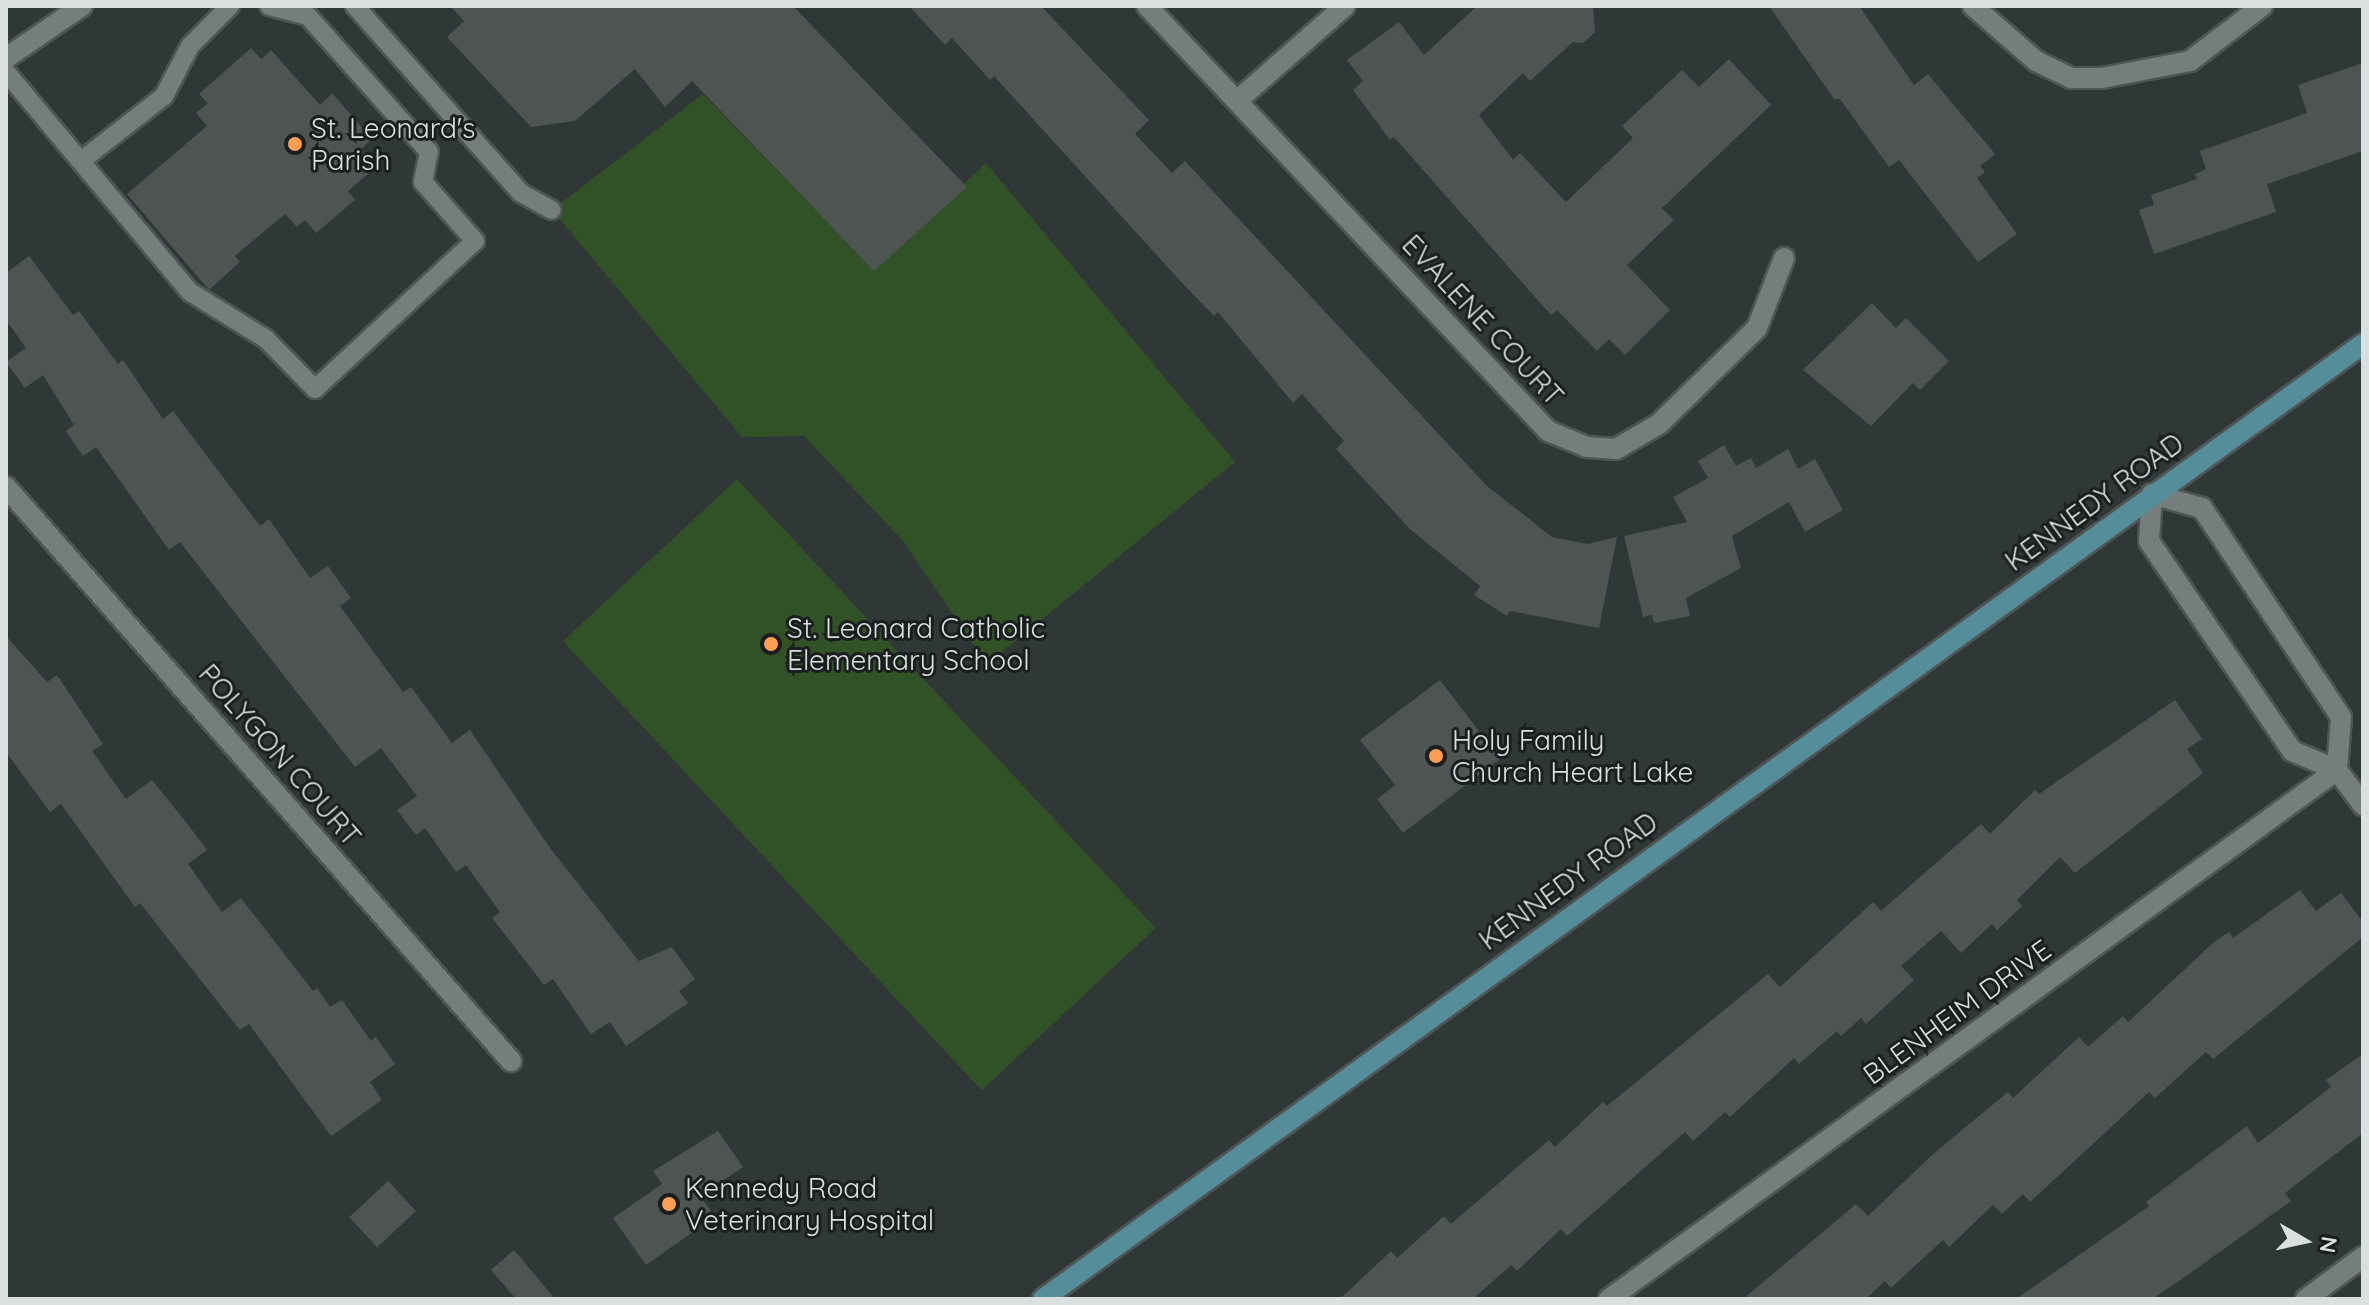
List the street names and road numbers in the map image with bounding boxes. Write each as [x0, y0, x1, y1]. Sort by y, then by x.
street label: EVALENE COURT [1395, 228, 1571, 412]
street label: KENNEDY ROAD [1998, 426, 2190, 578]
street label: POLYGON COURT [192, 657, 368, 853]
street label: KENNEDY ROAD [1472, 805, 1664, 957]
street label: BLENHEIM DRIVE [1857, 933, 2057, 1091]

